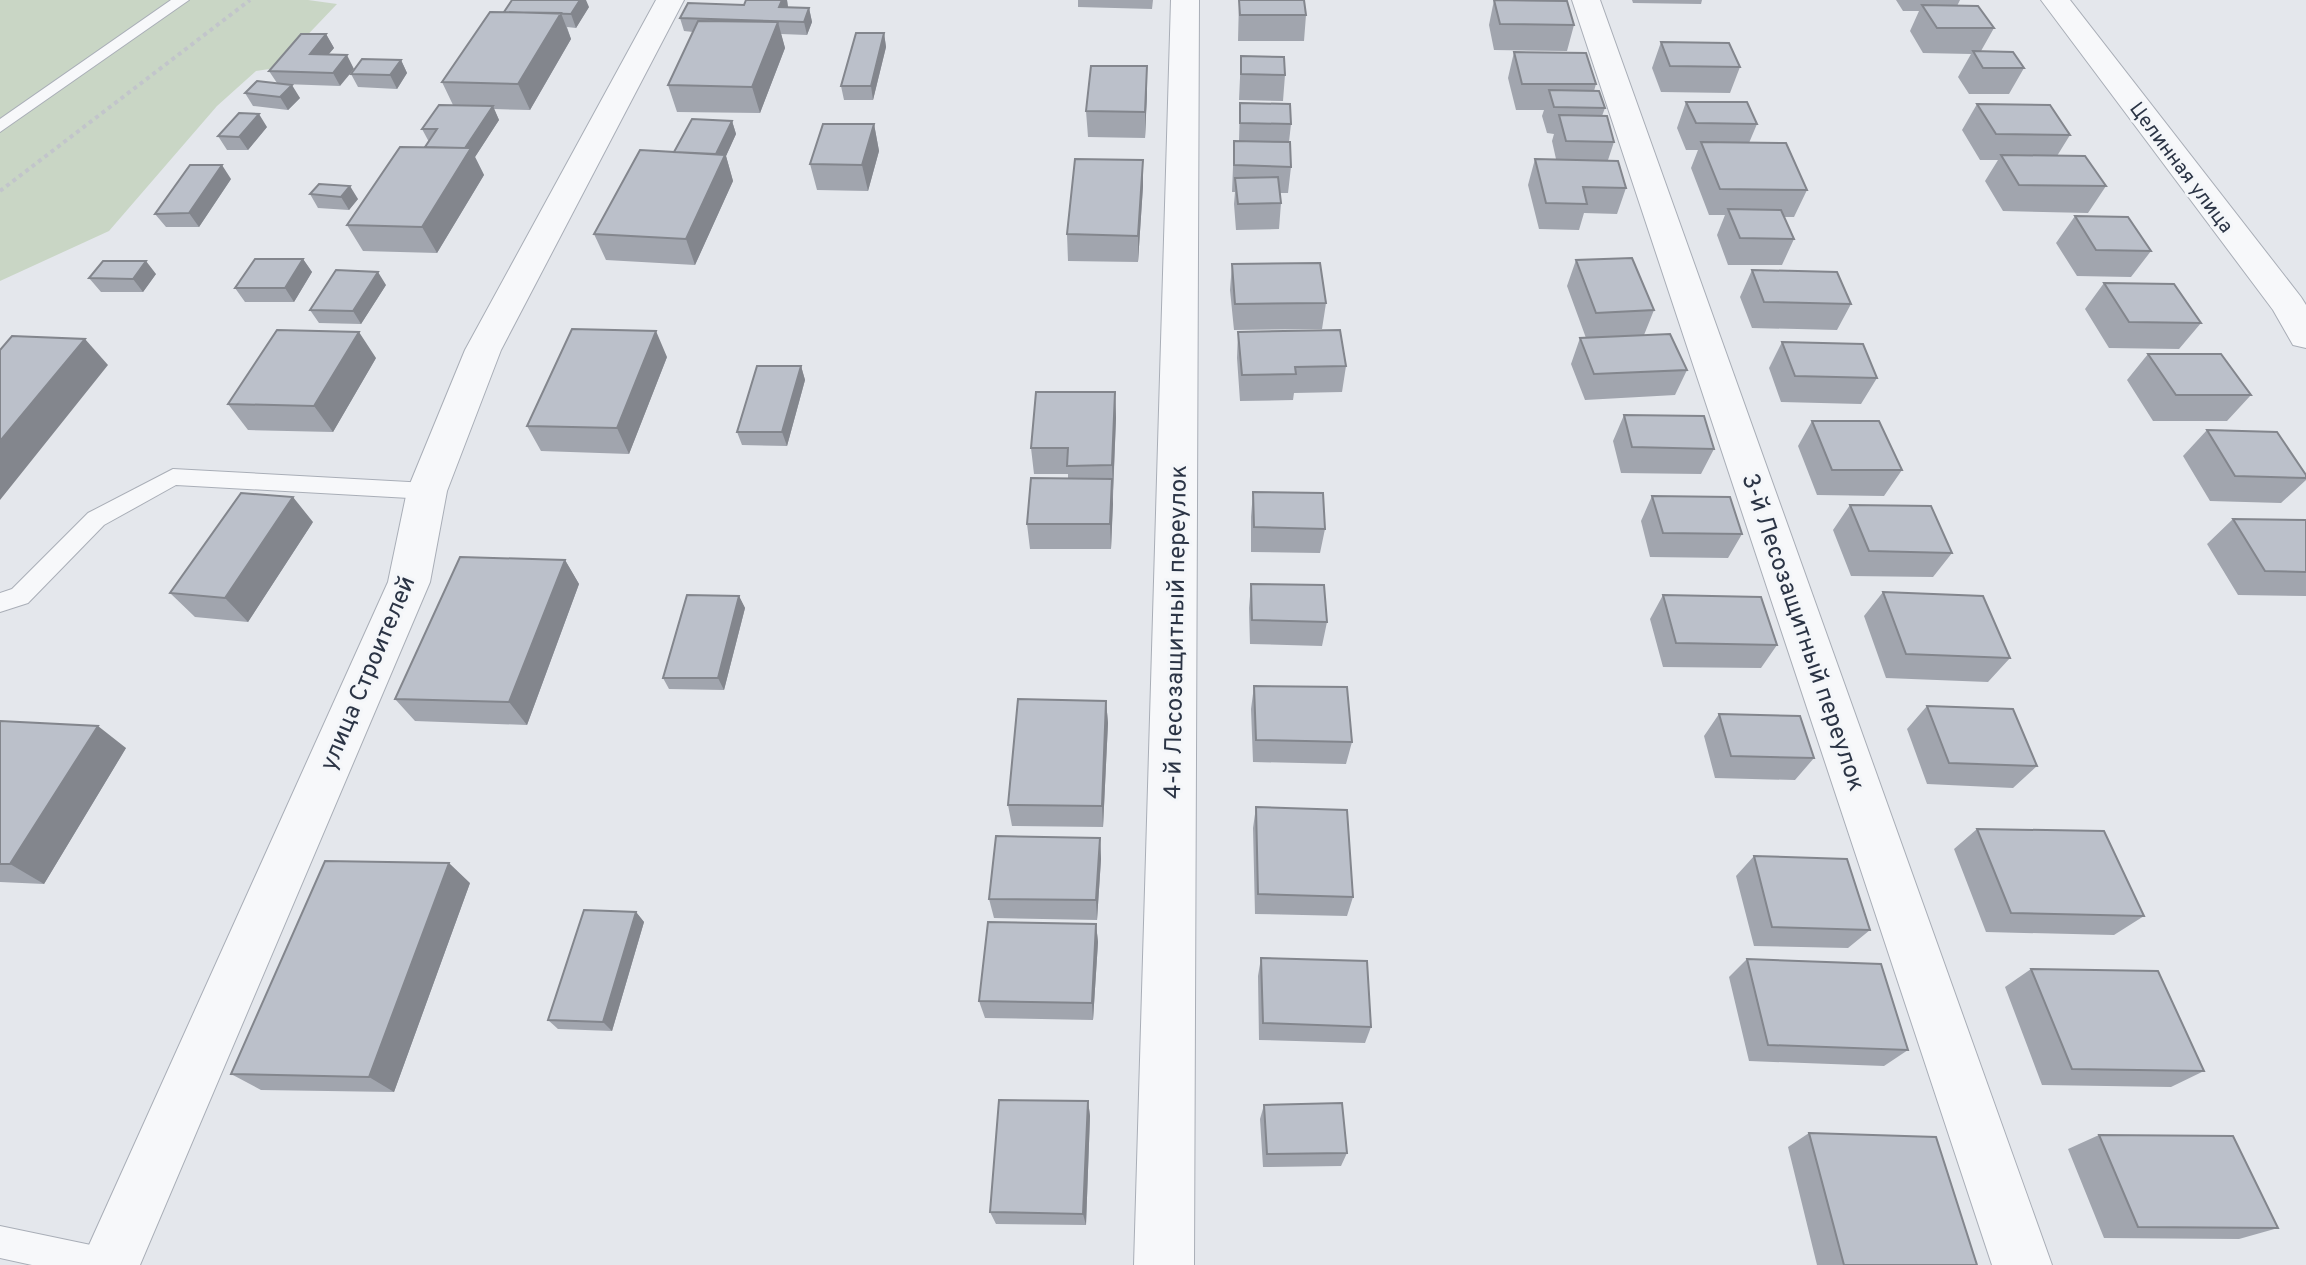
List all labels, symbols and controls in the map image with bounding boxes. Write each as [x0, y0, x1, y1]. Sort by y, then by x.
street label: Целинная улица [2123, 97, 2238, 239]
street label: 4-й Лесозащитный переулок [1159, 465, 1195, 799]
street label: 3-й Лесозащитный переулок [1734, 470, 1871, 795]
street label: улица Строителей [314, 572, 423, 776]

